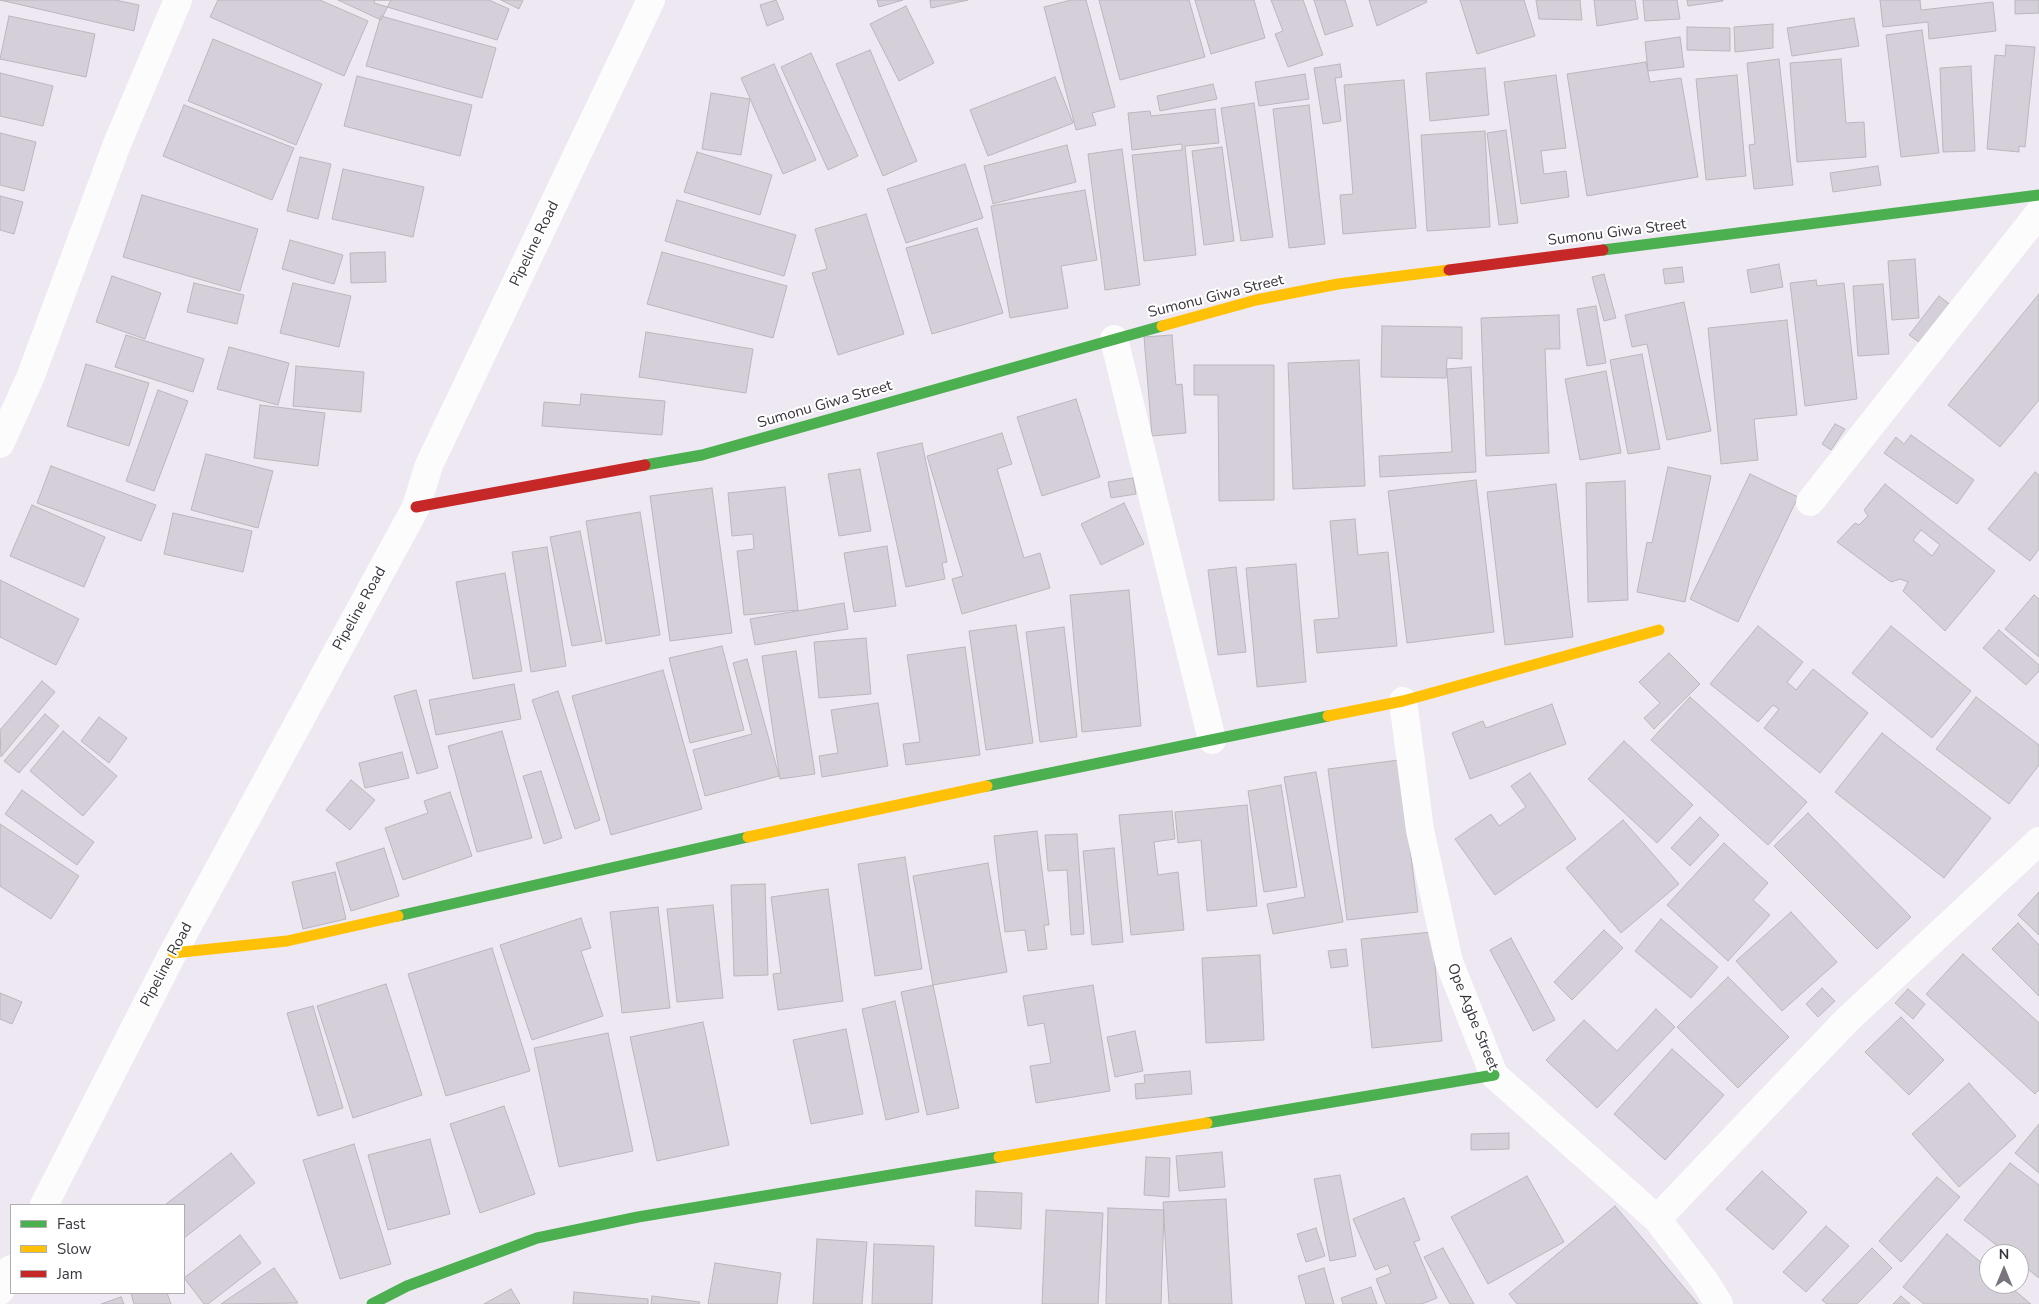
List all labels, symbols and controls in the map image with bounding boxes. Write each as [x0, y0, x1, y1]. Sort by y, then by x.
street label: Pipeline Road [507, 198, 563, 290]
street label: Sumonu Giwa Street [1547, 216, 1687, 250]
street label: Sumonu Giwa Street [1146, 271, 1286, 323]
street label: Sumonu Giwa Street [756, 377, 894, 433]
street label: Pipeline Road [330, 564, 390, 654]
street label: Pipeline Road [137, 920, 197, 1010]
street label: Ope Agbe Street [1442, 961, 1502, 1073]
legend [10, 1204, 185, 1294]
text: Fast [57, 1214, 85, 1234]
text: Slow [57, 1239, 91, 1259]
north arrow [1979, 1244, 2029, 1294]
text: N [1999, 1245, 2009, 1264]
text: Jam [57, 1264, 83, 1284]

